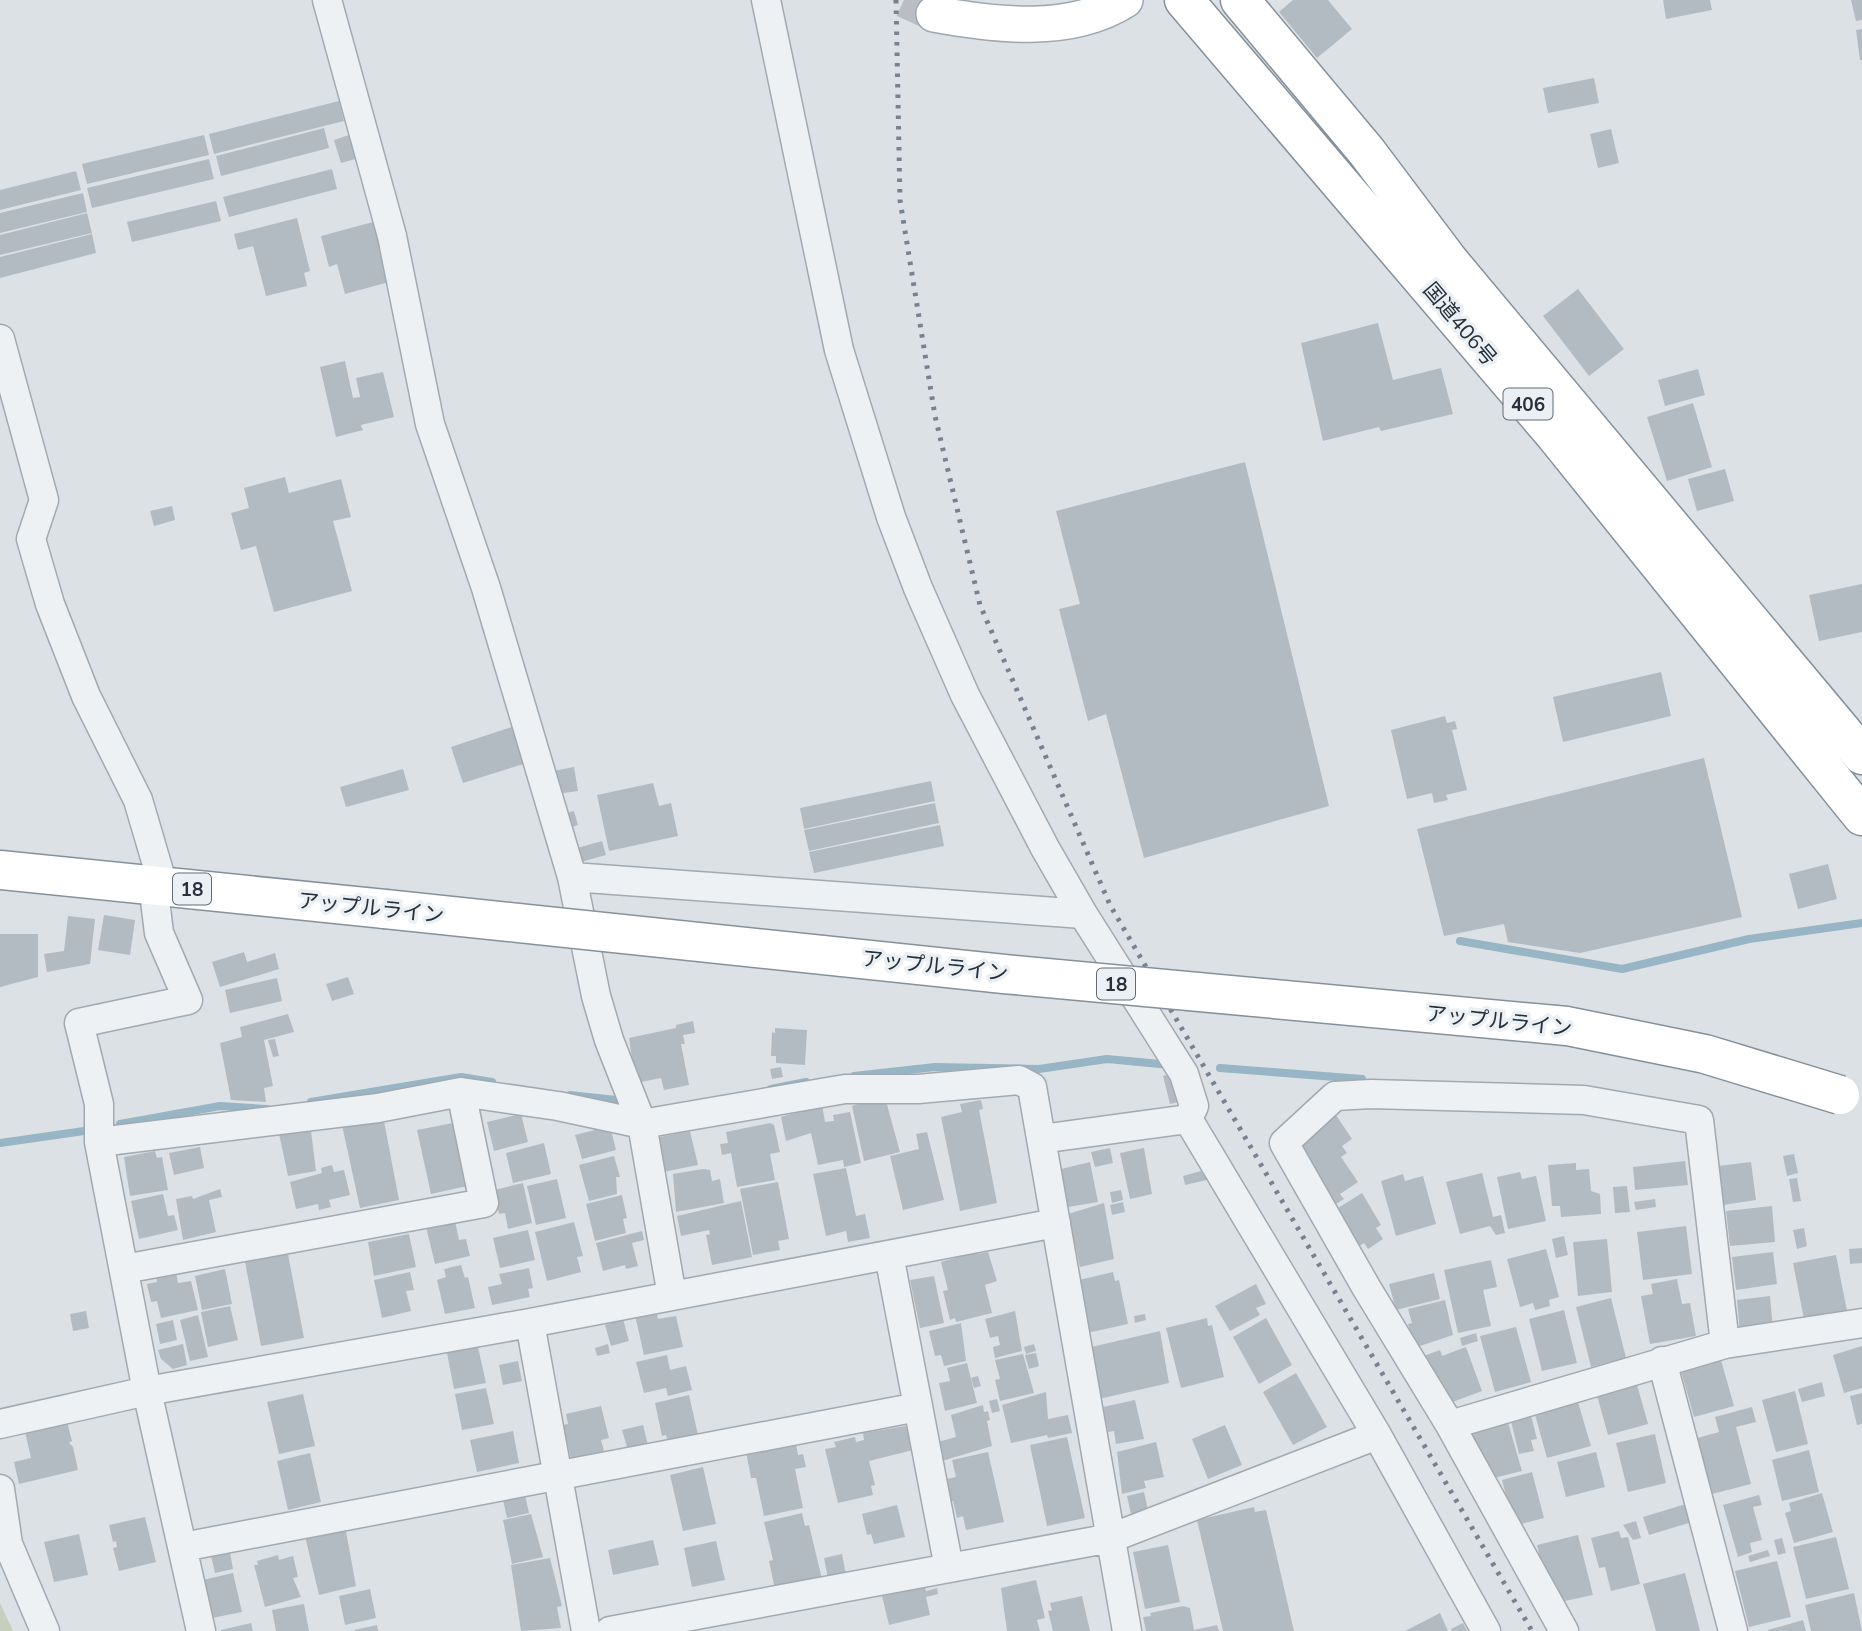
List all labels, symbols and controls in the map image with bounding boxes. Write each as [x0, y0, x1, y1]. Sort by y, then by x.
street label: 国道406号 [1417, 276, 1503, 372]
road number: 406 [1504, 388, 1552, 420]
road number: 18 [173, 874, 211, 904]
street label: アップルライン [296, 886, 446, 930]
street label: アップルライン [860, 944, 1010, 988]
road number: 18 [1097, 968, 1135, 1000]
street label: アップルライン [1424, 999, 1574, 1043]

